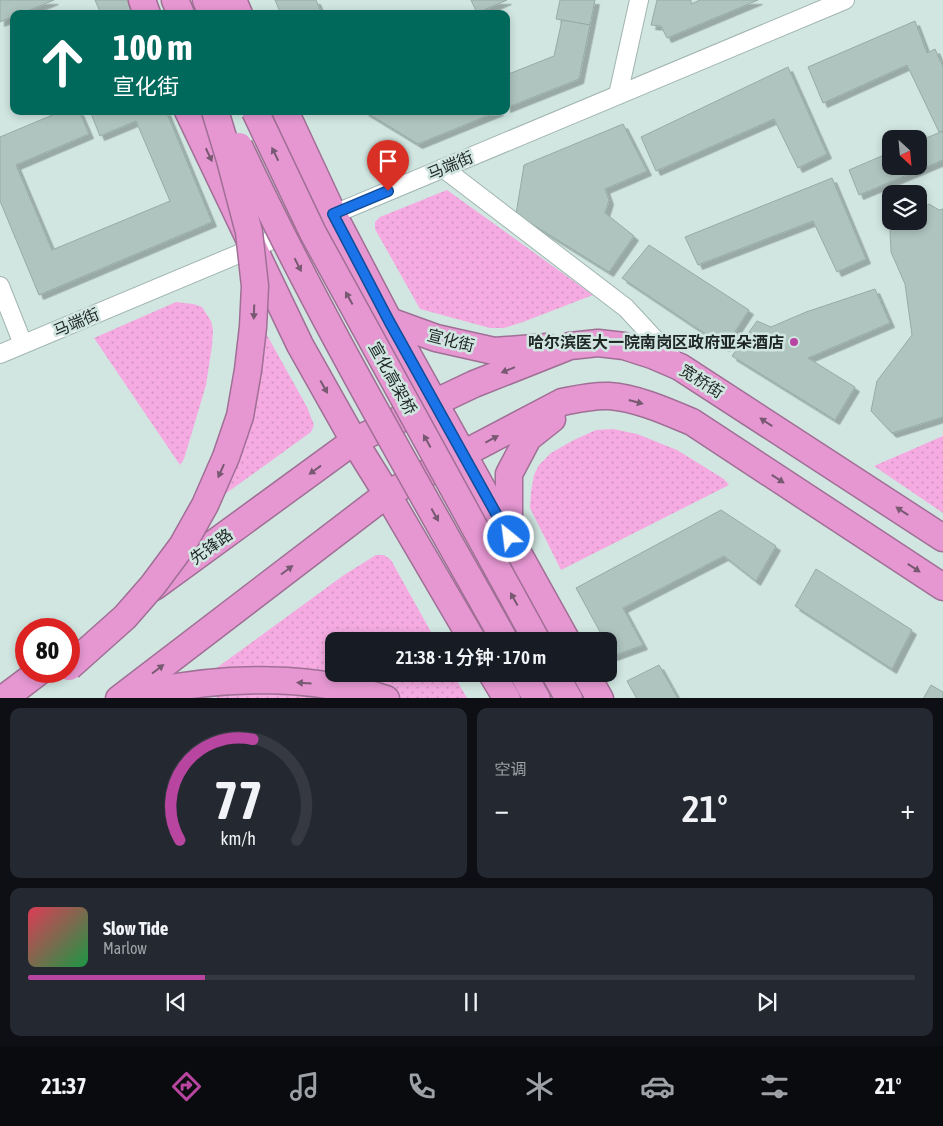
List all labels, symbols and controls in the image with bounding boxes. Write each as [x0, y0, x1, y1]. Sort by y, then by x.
text: 100 m [113, 27, 192, 67]
icon: ahead [30, 30, 95, 95]
text: 宣化街 [113, 73, 179, 99]
north arrow [882, 130, 928, 175]
map controls [882, 130, 927, 230]
pin [367, 140, 409, 191]
one-way arrow [271, 147, 279, 161]
icon: arrive [374, 147, 402, 175]
street label: 马端街 [424, 147, 476, 183]
one-way arrow [205, 148, 213, 162]
button: layers [882, 185, 927, 230]
one-way arrow [294, 258, 302, 273]
one-way arrow [345, 291, 353, 306]
street label: 马端街 [50, 304, 102, 340]
one-way arrow [249, 305, 257, 321]
street label: 宣化街 [426, 325, 476, 355]
place label: 哈尔滨医大一院南岗区政府亚朵酒店 [528, 333, 784, 351]
marker: 哈尔滨医大一院南岗区政府亚朵酒店 [788, 336, 800, 348]
street label: 宣化高架桥 [366, 339, 420, 417]
street label: 宽桥街 [677, 361, 727, 401]
one-way arrow [501, 367, 516, 374]
one-way arrow [320, 380, 328, 395]
one-way arrow [628, 398, 643, 406]
one-way arrow [759, 418, 773, 427]
one-way arrow [423, 434, 432, 447]
one-way arrow [485, 435, 499, 443]
one-way arrow [216, 464, 224, 478]
one-way arrow [308, 465, 321, 475]
one-way arrow [771, 474, 784, 483]
one-way arrow [896, 507, 909, 516]
one-way arrow [430, 509, 439, 522]
position arrow [482, 510, 534, 562]
street label: 先锋路 [186, 525, 236, 567]
one-way arrow [907, 563, 920, 572]
one-way arrow [280, 565, 293, 576]
one-way arrow [510, 591, 518, 606]
speed limit sign: 80 [15, 618, 80, 683]
text: 21:38 · 1 分钟 · 170 m [396, 646, 546, 668]
one-way arrow [151, 664, 165, 674]
one-way arrow [296, 678, 312, 686]
text: 空调 [495, 760, 527, 778]
text: 77 [214, 770, 263, 830]
text: 21° [682, 787, 728, 830]
text: − [495, 793, 509, 825]
text: + [900, 793, 915, 825]
text: km/h [221, 828, 256, 849]
text: Slow Tide [103, 917, 168, 939]
text: Marlow [103, 939, 147, 957]
icon: previous [162, 988, 190, 1016]
icon: pause [457, 988, 485, 1016]
icon: next [753, 988, 781, 1016]
icon: directions [169, 1069, 204, 1104]
icon: music [287, 1069, 322, 1104]
icon: phone [404, 1069, 439, 1104]
icon: climate [522, 1069, 557, 1104]
icon: car [640, 1069, 675, 1104]
icon: filters [757, 1069, 792, 1104]
text: 21:37 [41, 1073, 87, 1099]
text: 21° [875, 1073, 902, 1099]

